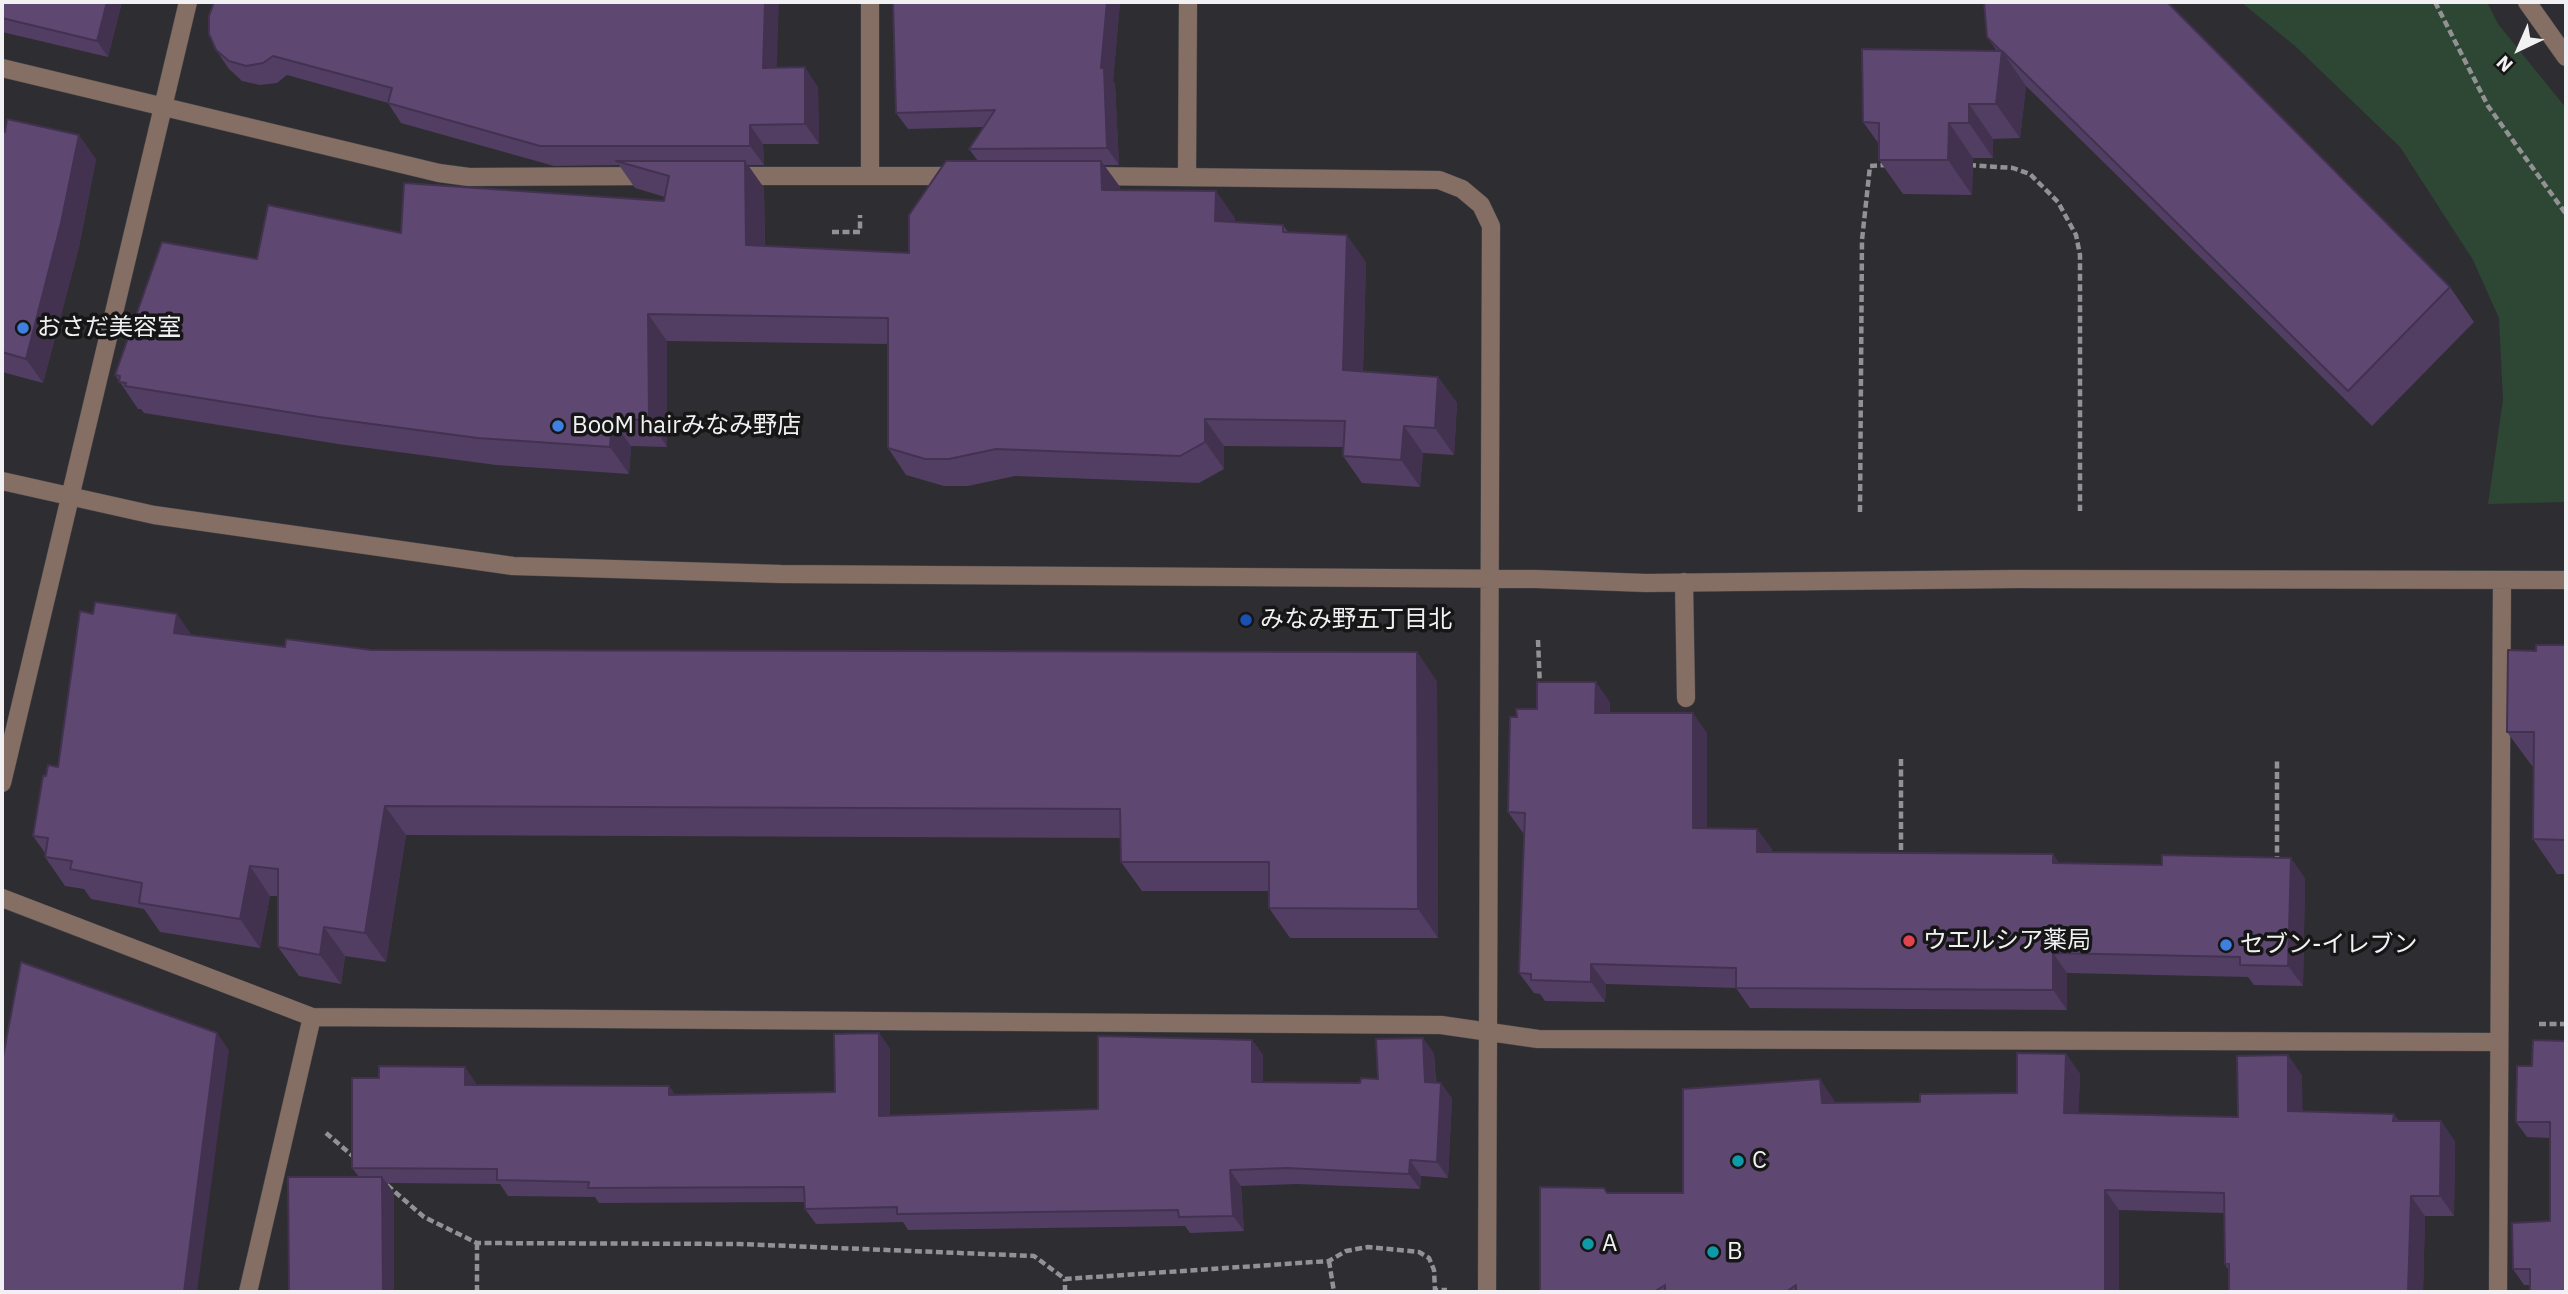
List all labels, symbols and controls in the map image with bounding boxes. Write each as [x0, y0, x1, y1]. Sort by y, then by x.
north arrow [2484, 14, 2554, 84]
text: N [2491, 51, 2518, 78]
place label: おさだ美容室 [37, 314, 181, 342]
marker: おさだ美容室 [15, 320, 31, 336]
place label: BooM hairみなみ野店 [572, 412, 801, 440]
marker: BooM hairみなみ野店 [550, 418, 566, 434]
place label: みなみ野五丁目北 [1260, 606, 1452, 634]
marker: みなみ野五丁目北 [1238, 612, 1254, 628]
place label: ウエルシア薬局 [1923, 927, 2091, 955]
place label: セブン-イレブン [2240, 931, 2418, 959]
marker: ウエルシア薬局 [1901, 933, 1917, 949]
marker: セブン-イレブン [2218, 937, 2234, 953]
place label: C [1752, 1147, 1767, 1175]
marker: C [1730, 1153, 1746, 1169]
place label: A [1602, 1230, 1617, 1258]
marker: A [1580, 1236, 1596, 1252]
place label: B [1727, 1238, 1743, 1266]
marker: B [1705, 1244, 1721, 1260]

